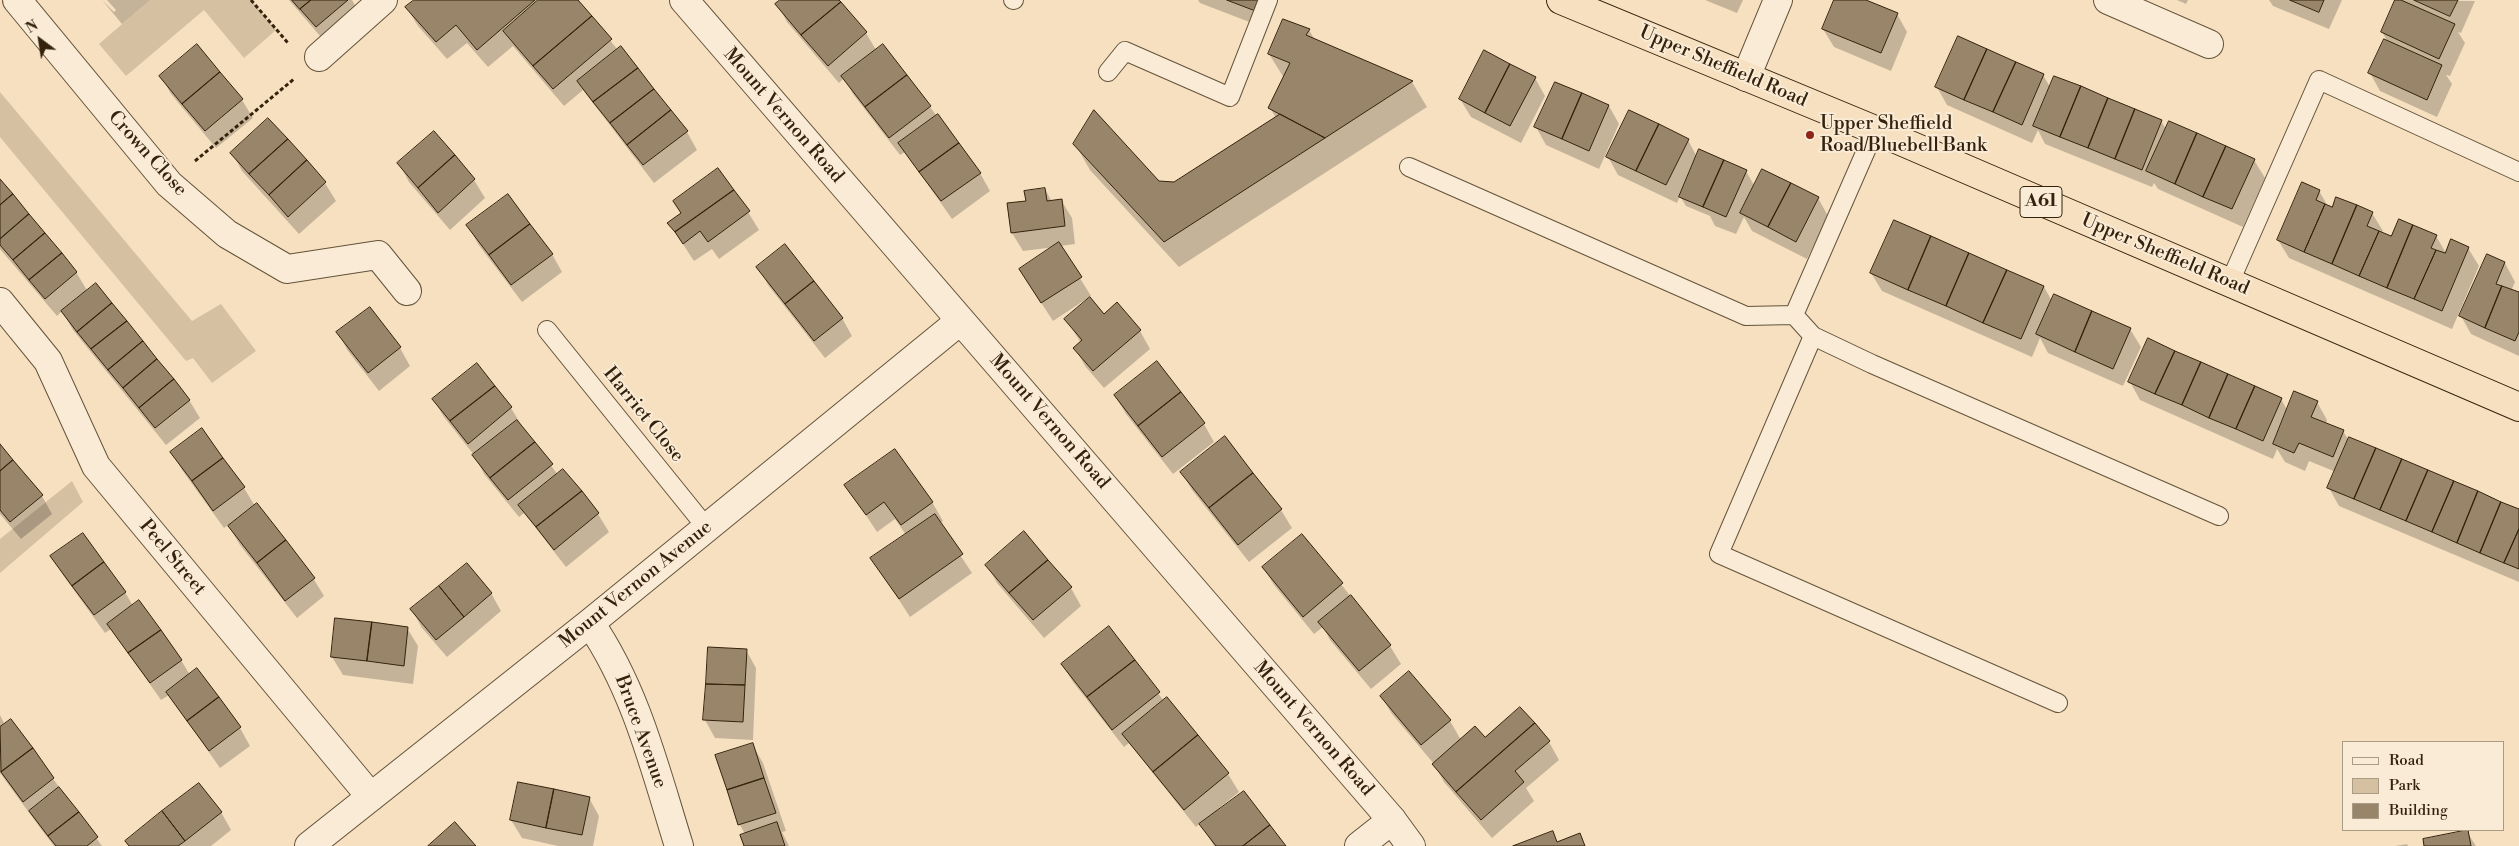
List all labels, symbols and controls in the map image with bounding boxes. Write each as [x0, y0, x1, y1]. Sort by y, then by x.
north arrow [15, 15, 65, 65]
text: N [23, 17, 42, 38]
street label: Upper Sheffield Road [1636, 21, 1810, 113]
street label: Mount Vernon Road [718, 44, 848, 188]
street label: Crown Close [103, 107, 191, 201]
place label: Upper Sheffield Road/Bluebell Bank [1820, 113, 1987, 157]
marker: Upper Sheffield Road/Bluebell Bank [1804, 129, 1816, 141]
road number: A61 [2020, 186, 2062, 218]
street label: Upper Sheffield Road [2078, 209, 2252, 301]
street label: Mount Vernon Road [984, 350, 1114, 494]
street label: Harriet Close [598, 363, 688, 467]
street label: Peel Street [134, 515, 210, 601]
street label: Mount Vernon Avenue [555, 516, 717, 654]
street label: Mount Vernon Road [1248, 657, 1378, 801]
street label: Bruce Avenue [609, 672, 671, 792]
legend [2342, 741, 2504, 831]
text: Road [2389, 751, 2424, 770]
text: Park [2389, 776, 2420, 795]
text: Building [2389, 801, 2448, 820]

